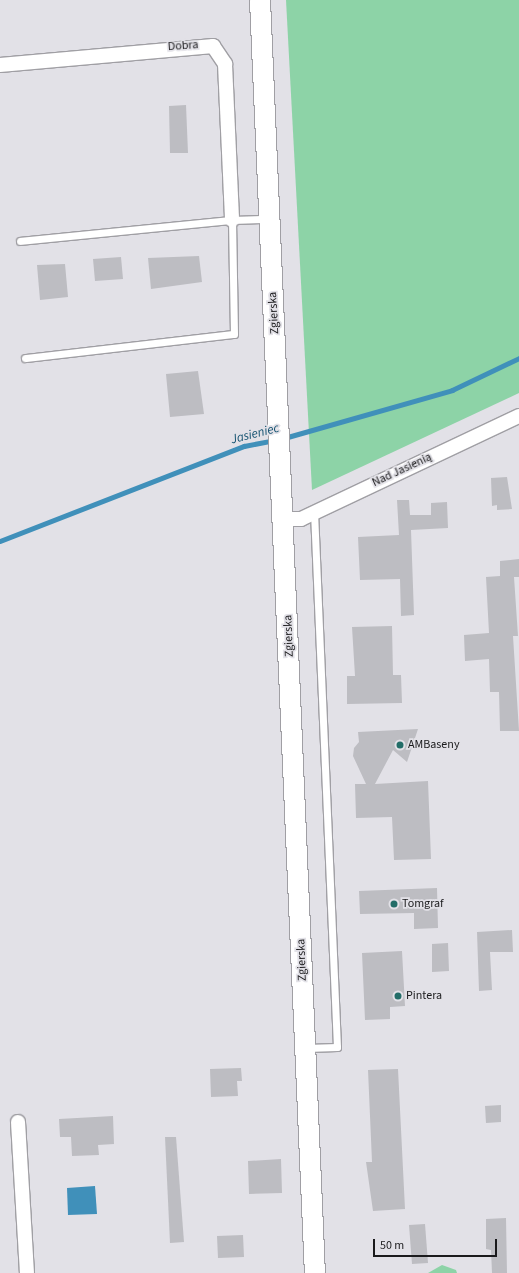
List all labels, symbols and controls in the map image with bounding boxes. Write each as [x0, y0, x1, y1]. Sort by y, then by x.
street label: Dobra [167, 38, 199, 54]
street label: Zgierska [266, 292, 282, 334]
water label: Jasieniec [229, 420, 281, 448]
street label: Nad Jasienią [370, 450, 434, 490]
street label: Zgierska [281, 615, 297, 657]
place label: AMBaseny [408, 738, 459, 752]
marker: AMBaseny [395, 740, 405, 750]
place label: Tomgraf [402, 897, 444, 911]
marker: Tomgraf [389, 899, 399, 909]
street label: Zgierska [294, 939, 310, 981]
place label: Pintera [406, 989, 442, 1003]
marker: Pintera [393, 991, 403, 1001]
scale bar [375, 1231, 499, 1257]
text: 50 m [380, 1237, 404, 1254]

